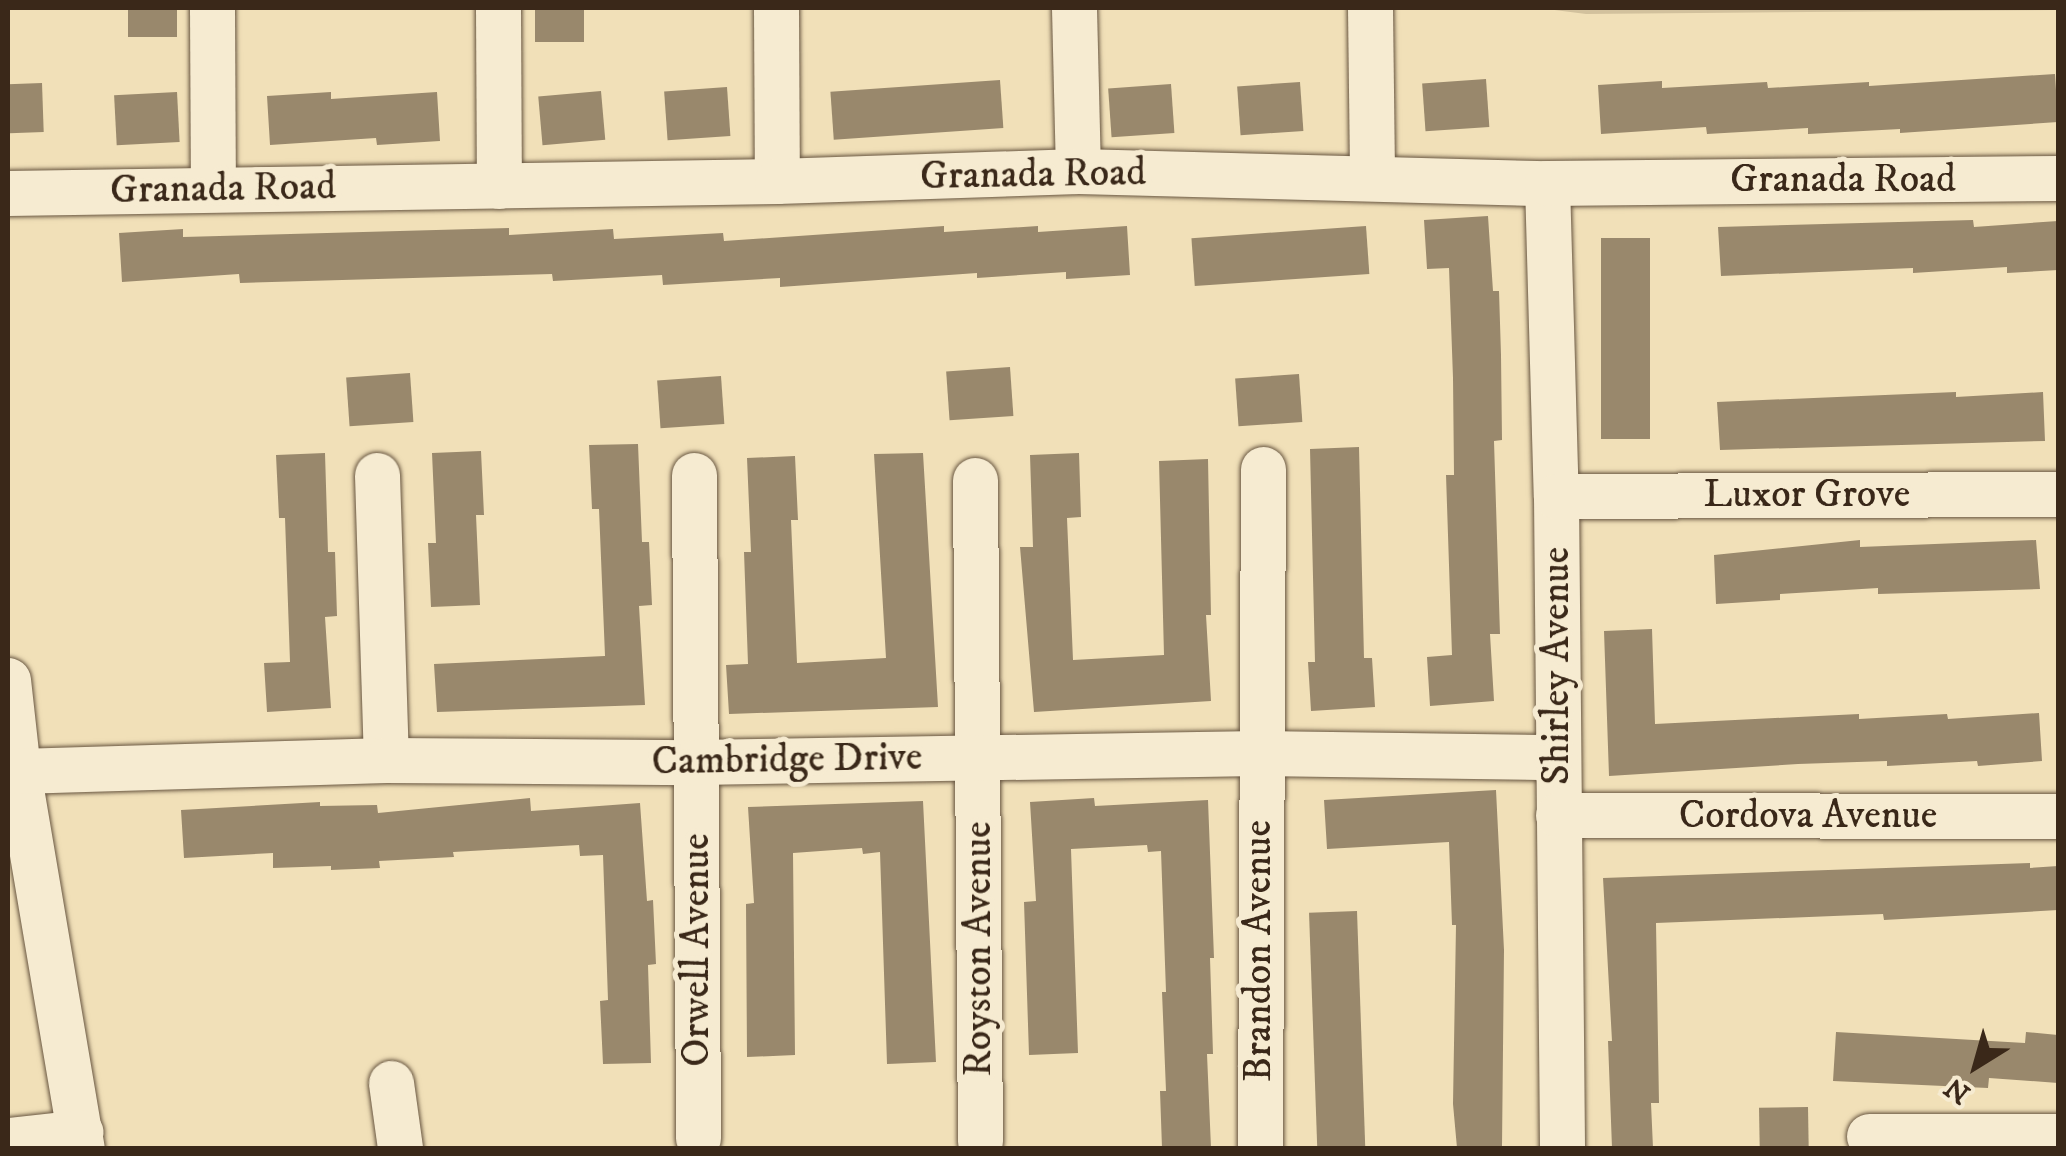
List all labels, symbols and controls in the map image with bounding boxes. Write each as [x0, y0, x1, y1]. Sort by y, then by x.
street label: Granada Road [920, 149, 1146, 201]
street label: Granada Road [1730, 156, 1956, 204]
street label: Granada Road [110, 163, 336, 215]
street label: Luxor Grove [1704, 471, 1910, 519]
street label: Shirley Avenue [1533, 547, 1581, 785]
street label: Cambridge Drive [651, 734, 923, 786]
street label: Cordova Avenue [1679, 792, 1937, 840]
street label: Brandon Avenue [1235, 820, 1283, 1082]
street label: Royston Avenue [955, 821, 1003, 1077]
street label: Orwell Avenue [673, 833, 721, 1067]
north arrow [1926, 1016, 2026, 1116]
text: N [1938, 1069, 1977, 1111]

